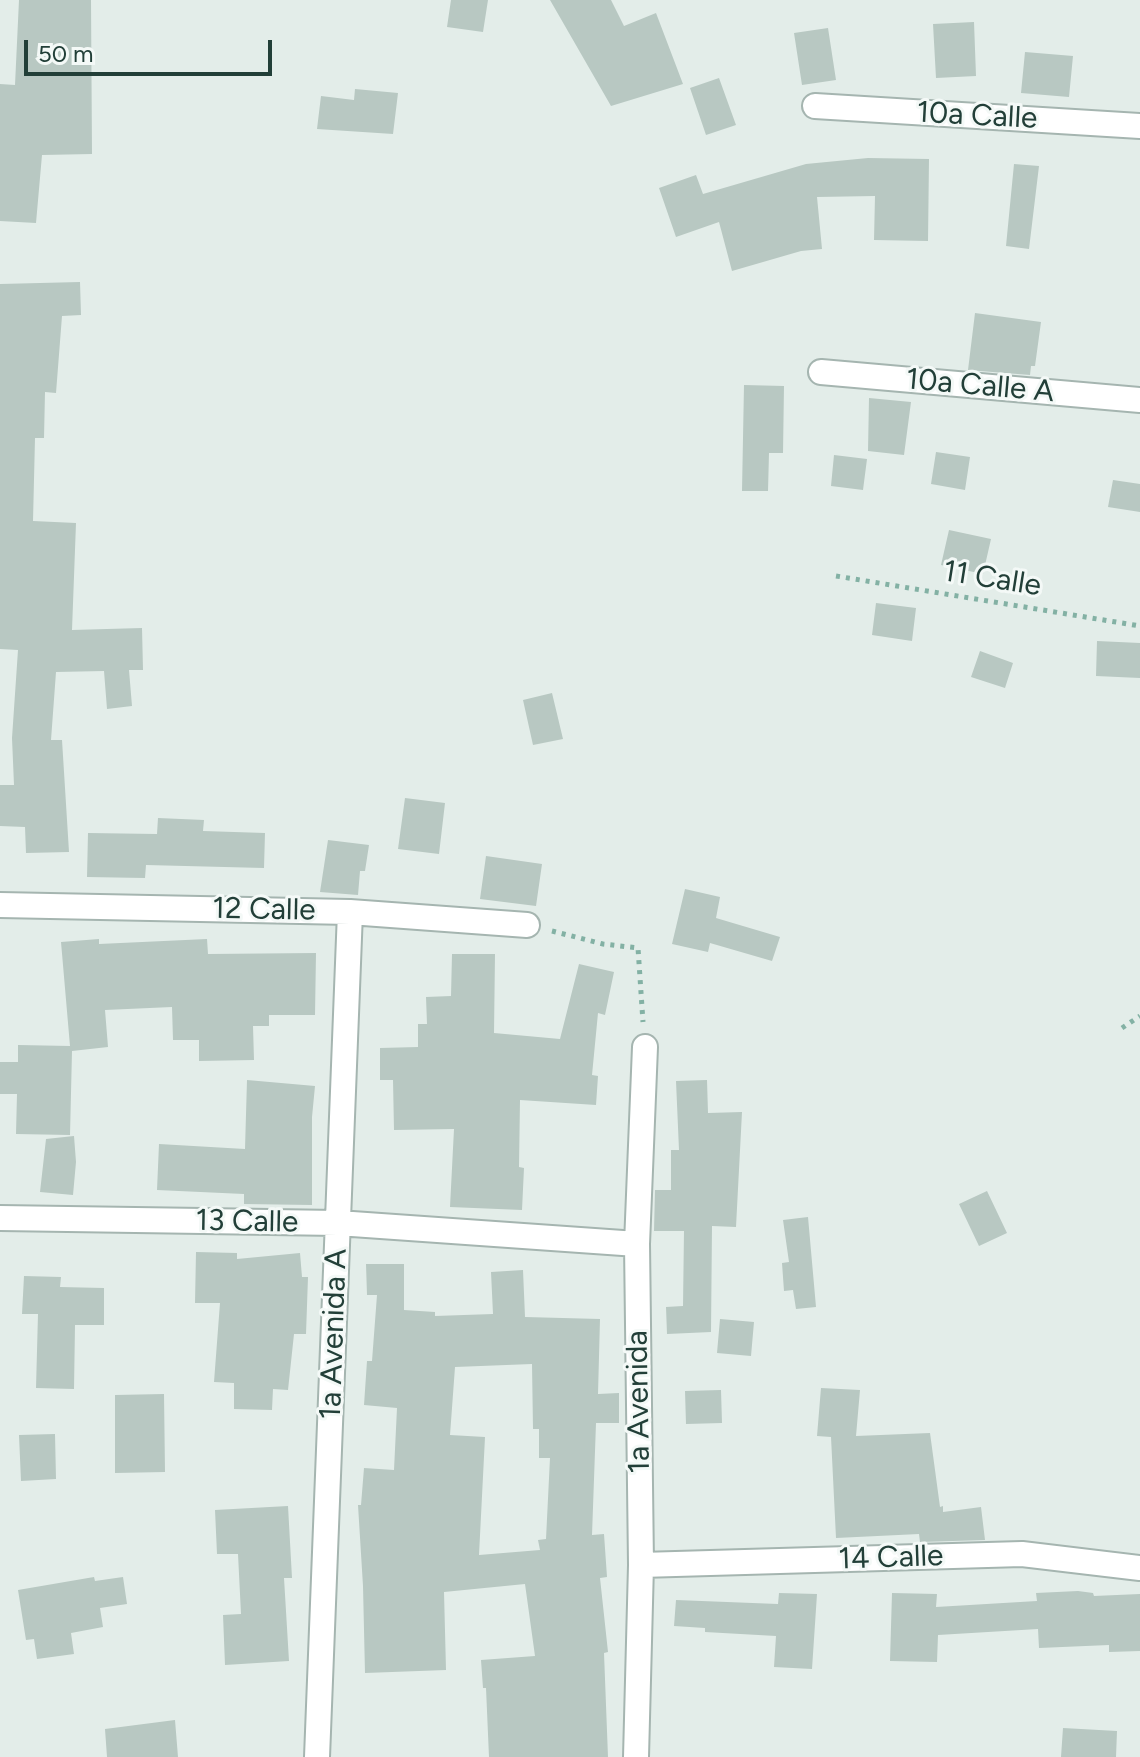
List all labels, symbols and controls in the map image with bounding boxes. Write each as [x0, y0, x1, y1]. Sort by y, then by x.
scale bar [28, 24, 276, 74]
text: 50 m [38, 39, 94, 68]
street label: 10a Calle [916, 95, 1038, 137]
street label: 10a Calle A [904, 362, 1056, 410]
street label: 11 Calle [940, 554, 1044, 604]
street label: 12 Calle [212, 891, 316, 929]
street label: 13 Calle [195, 1203, 299, 1241]
street label: 1a Avenida A [313, 1248, 355, 1420]
street label: 1a Avenida [620, 1330, 658, 1474]
street label: 14 Calle [838, 1538, 944, 1578]

